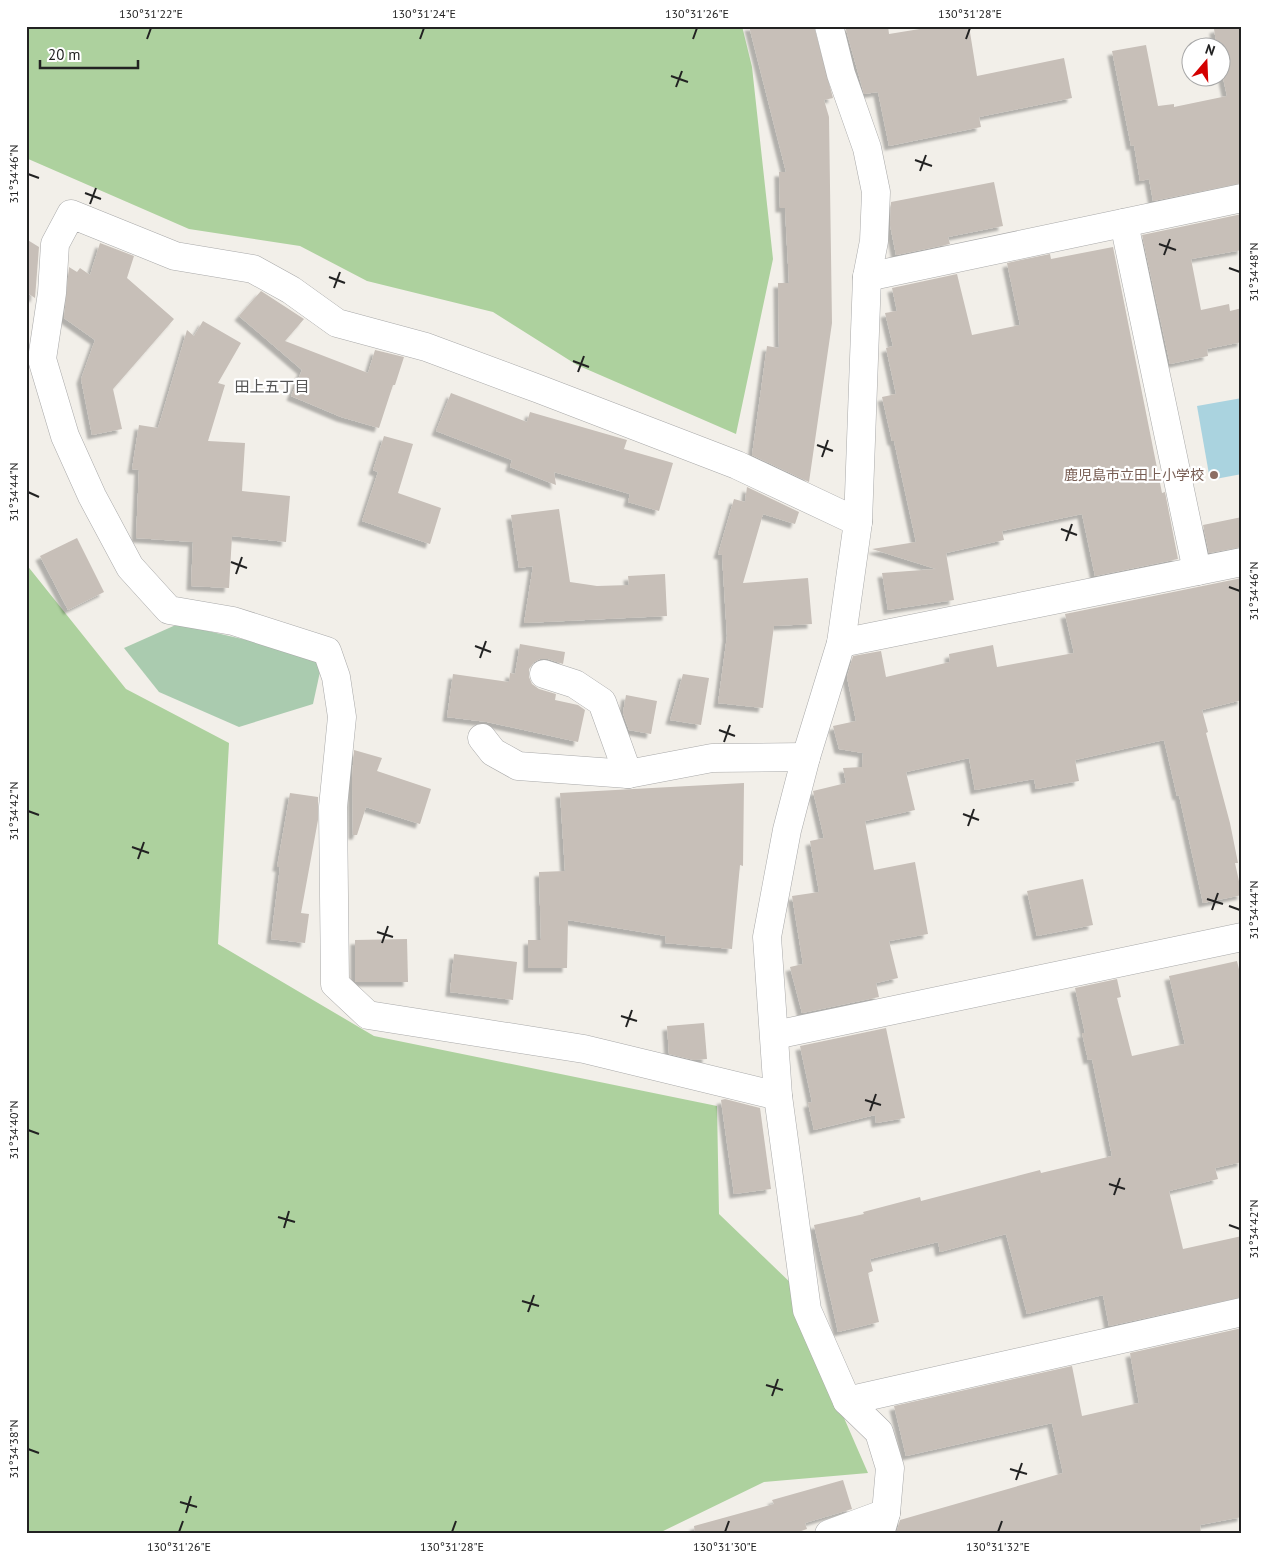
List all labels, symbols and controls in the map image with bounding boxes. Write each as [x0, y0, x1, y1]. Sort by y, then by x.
text: 130°31'22"E [119, 6, 183, 21]
text: 130°31'24"E [392, 6, 456, 21]
text: 130°31'26"E [665, 6, 729, 21]
text: 130°31'28"E [938, 6, 1002, 21]
scale bar [40, 38, 138, 70]
north arrow [1180, 38, 1230, 88]
text: N [1203, 40, 1218, 60]
text: 20 m [48, 45, 81, 64]
text: 31°34'46"N [6, 144, 21, 204]
text: 31°34'48"N [1246, 242, 1261, 302]
district label: 田上五丁目 [234, 377, 310, 396]
text: 31°34'44"N [6, 462, 21, 522]
place label: 鹿児島市立田上小学校 [1064, 466, 1204, 484]
marker: 鹿児島市立田上小学校 [1208, 469, 1220, 481]
text: 31°34'46"N [1246, 561, 1261, 621]
text: 31°34'42"N [6, 781, 21, 841]
text: 31°34'44"N [1246, 880, 1261, 940]
text: 31°34'40"N [6, 1100, 21, 1160]
text: 31°34'42"N [1246, 1199, 1261, 1259]
text: 31°34'38"N [6, 1419, 21, 1479]
text: 130°31'26"E [147, 1539, 211, 1554]
text: 130°31'28"E [420, 1539, 484, 1554]
text: 130°31'30"E [693, 1539, 757, 1554]
text: 130°31'32"E [966, 1539, 1030, 1554]

